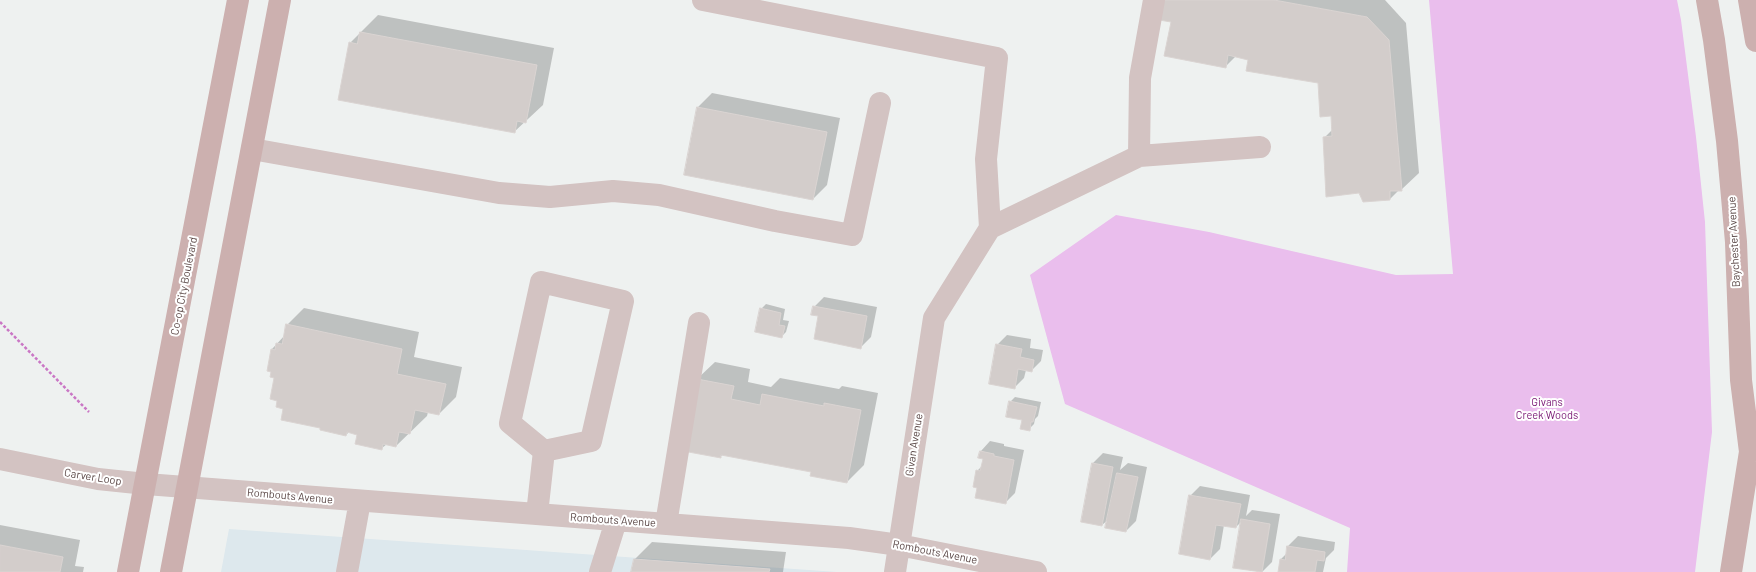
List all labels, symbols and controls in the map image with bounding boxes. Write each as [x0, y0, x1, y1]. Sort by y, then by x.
street label: Baychester Avenue [1725, 196, 1743, 288]
street label: Co-op City Boulevard [168, 236, 200, 336]
park label: Givans Creek Woods [1516, 395, 1578, 421]
street label: Givan Avenue [903, 413, 925, 477]
street label: Carver Loop [63, 466, 123, 488]
street label: Rombouts Avenue [247, 486, 333, 506]
street label: Rombouts Avenue [570, 510, 656, 530]
street label: Rombouts Avenue [892, 537, 978, 567]

